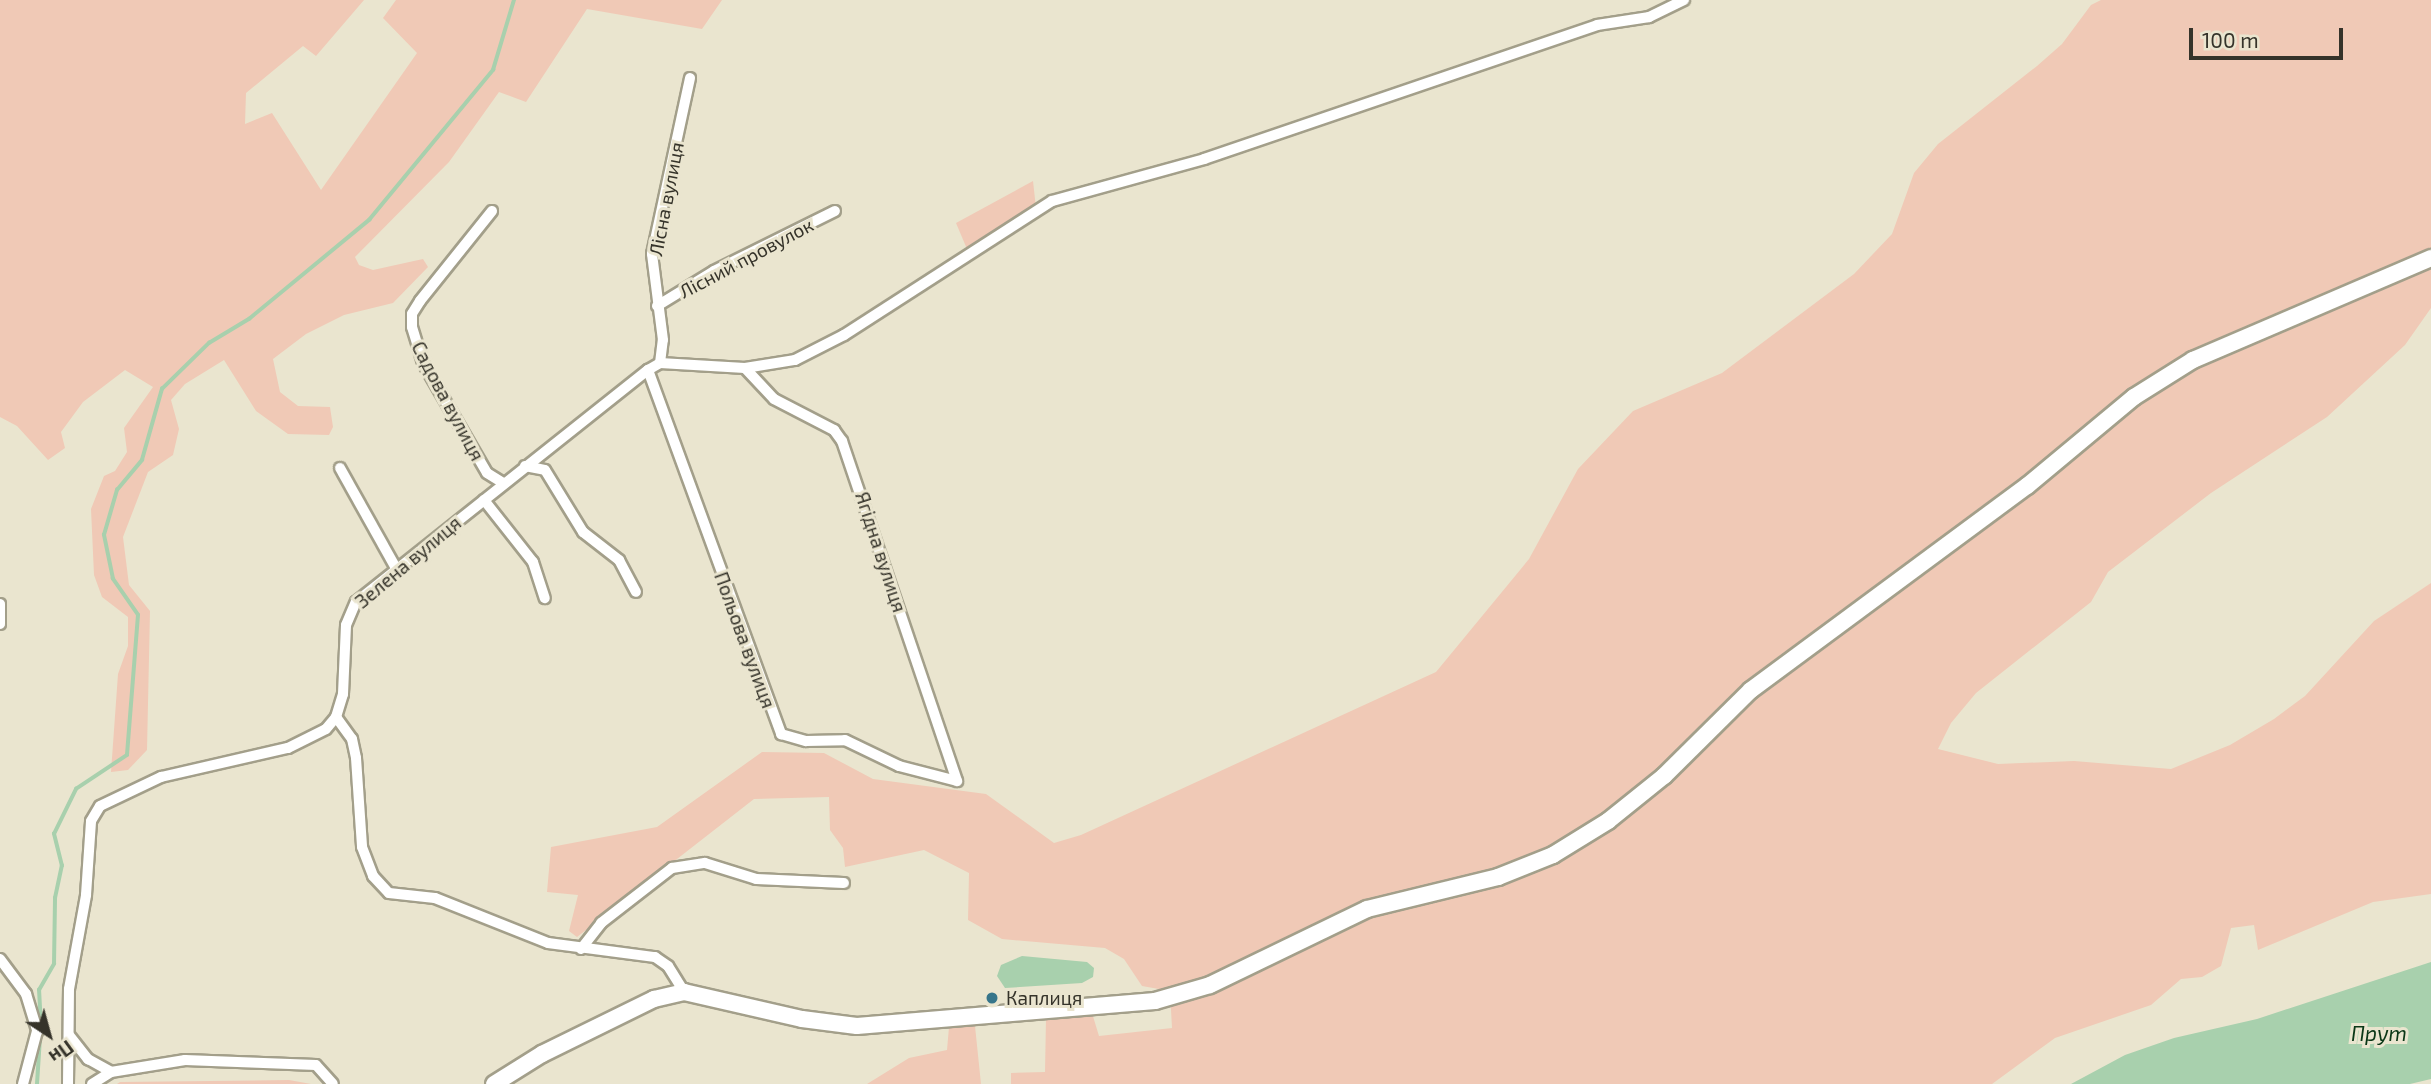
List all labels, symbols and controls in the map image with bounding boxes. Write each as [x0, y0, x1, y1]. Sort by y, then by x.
scale bar [2193, 14, 2347, 58]
text: 100 m [2202, 27, 2259, 52]
street label: Лісна вулиця [644, 140, 688, 258]
street label: Лісний провулок [675, 213, 817, 303]
street label: Садова вулиця [407, 337, 489, 465]
street label: Ягідна вулиця [851, 489, 911, 615]
street label: Зелена вулиця [351, 511, 465, 613]
street label: Польова вулиця [710, 569, 780, 711]
place label: Каплиця [1006, 987, 1082, 1009]
marker: Каплиця [984, 990, 1000, 1006]
north arrow [14, 1000, 84, 1070]
water label: Прут [2351, 1020, 2407, 1046]
text: Пн [45, 1036, 78, 1069]

